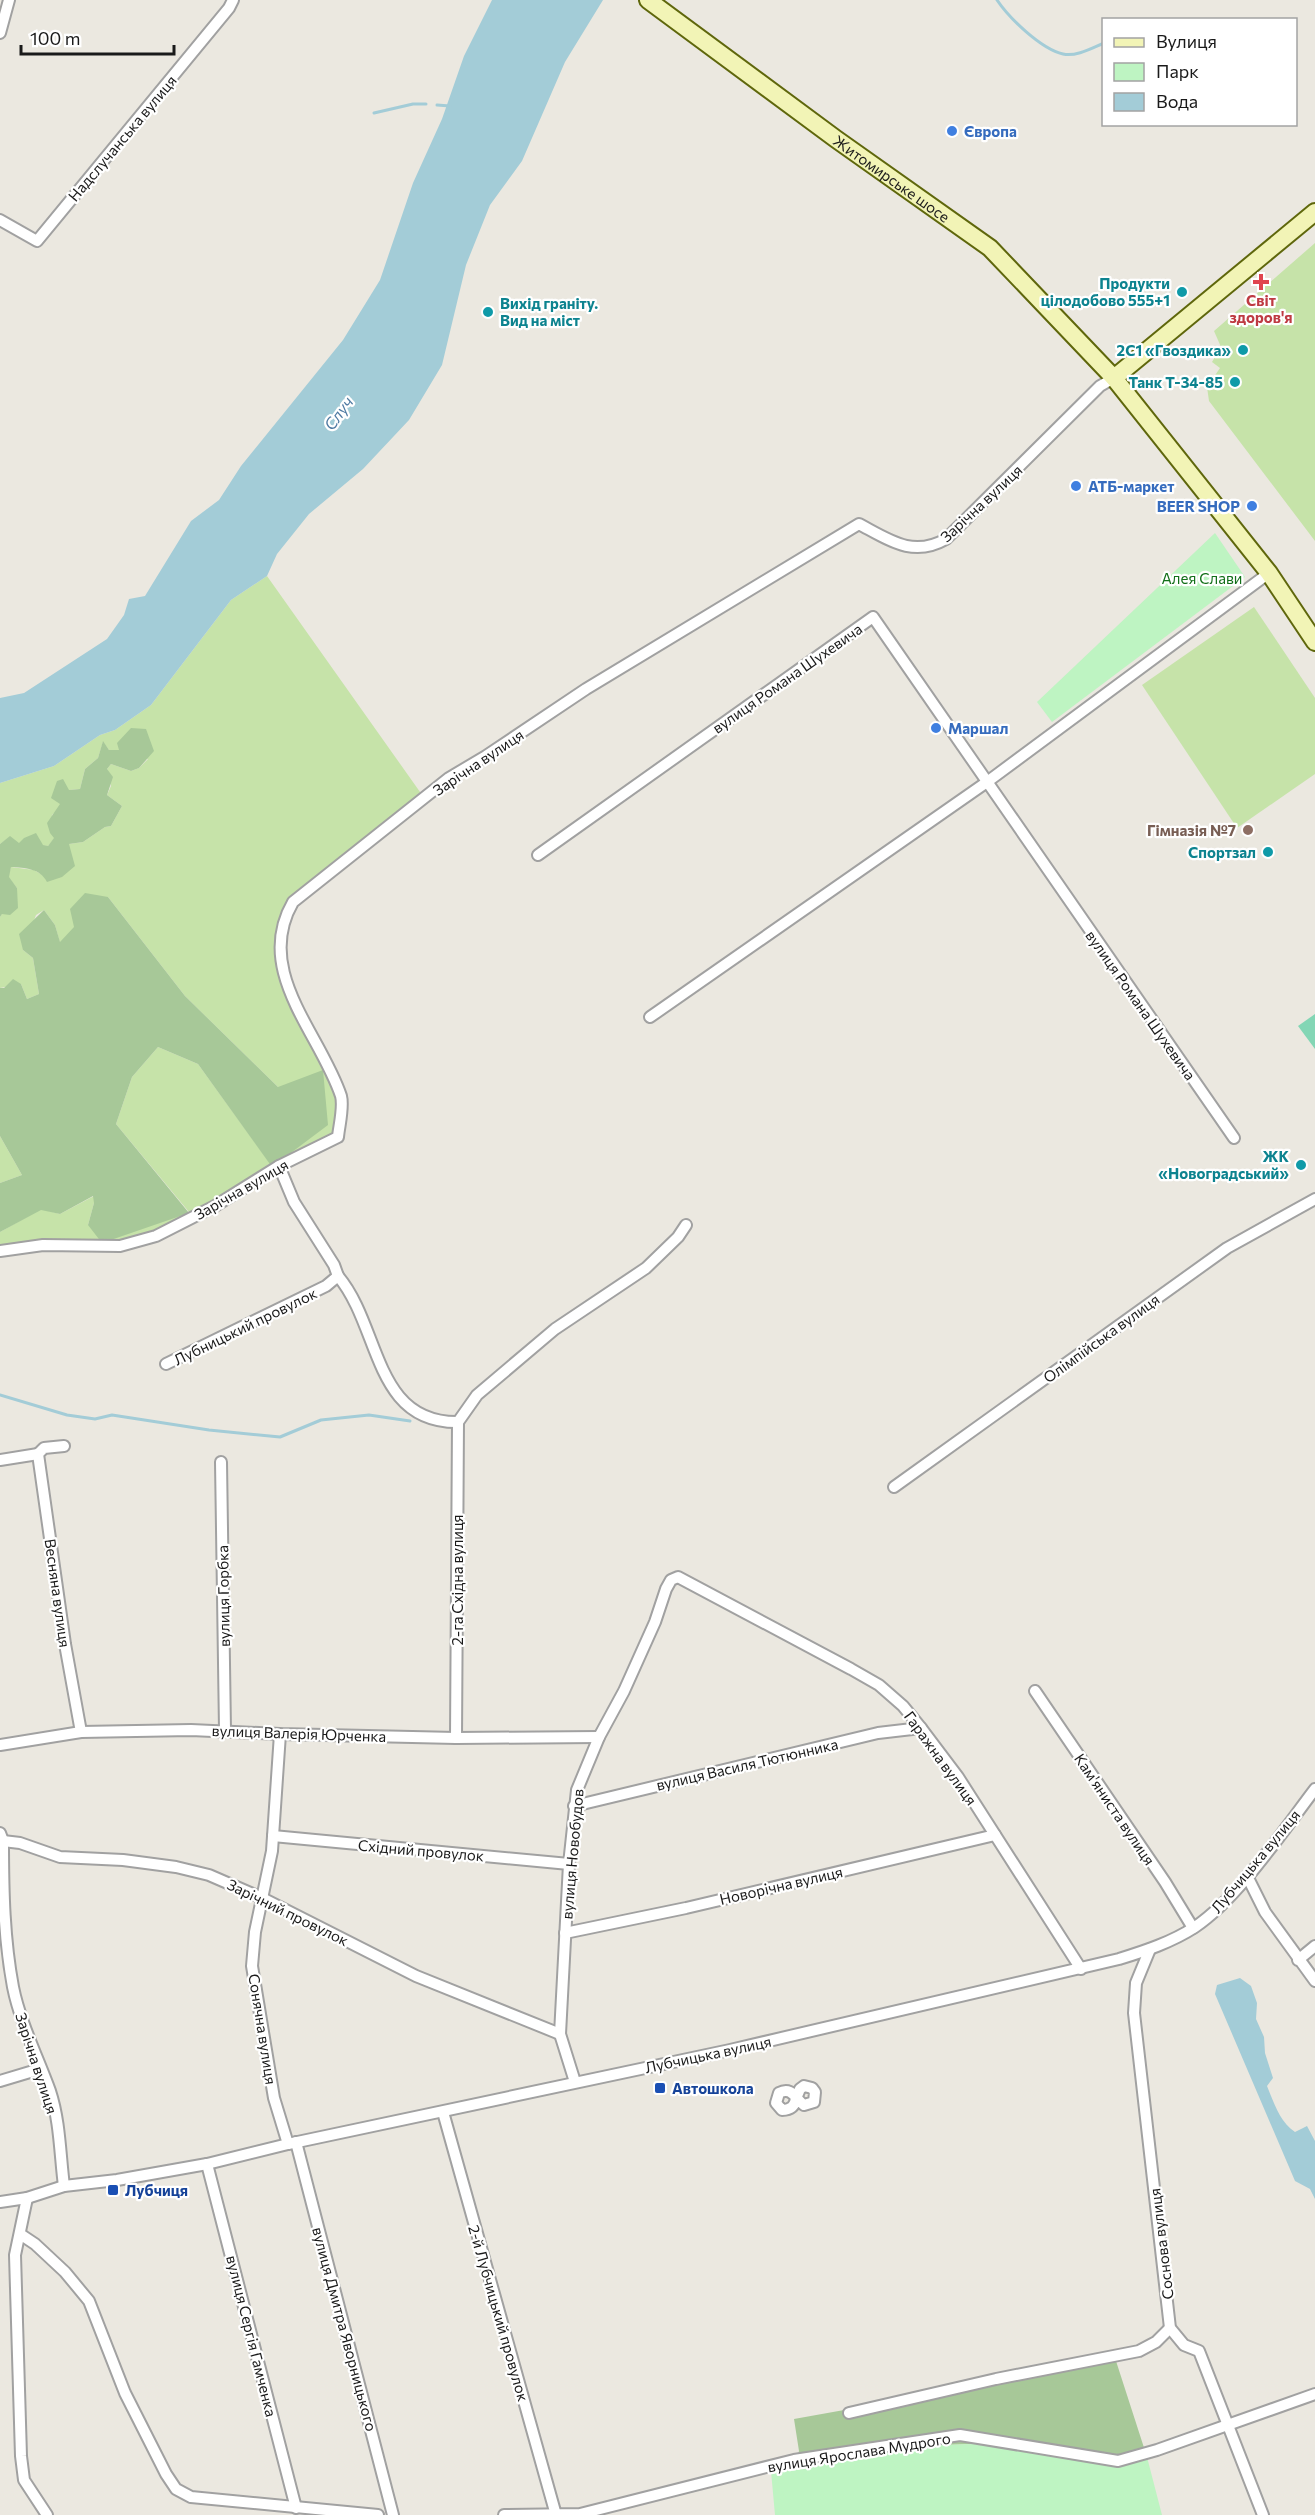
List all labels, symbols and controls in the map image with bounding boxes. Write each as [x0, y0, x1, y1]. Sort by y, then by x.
scale bar [21, 18, 174, 56]
legend [1102, 18, 1297, 126]
text: 100 m [30, 27, 80, 49]
text: Вулиця [1156, 30, 1217, 52]
text: Парк [1156, 60, 1199, 82]
street label: Надслучанська вулиця [64, 71, 180, 205]
text: Вода [1156, 90, 1198, 112]
place label: Європа [964, 122, 1017, 140]
marker: Європа [945, 124, 959, 138]
street label: Житомирське шосе [830, 131, 953, 226]
place label: Продукти цілодобово 555+1 [1041, 274, 1170, 309]
marker: Світ здоров'я [1254, 275, 1268, 289]
marker: Продукти цілодобово 555+1 [1175, 285, 1189, 299]
place label: Світ здоров'я [1229, 291, 1293, 326]
place label: Вихід граніту. Вид на міст [500, 294, 598, 329]
marker: Вихід граніту. Вид на міст [481, 305, 495, 319]
place label: 2С1 «Гвоздика» [1117, 341, 1231, 359]
marker: 2С1 «Гвоздика» [1236, 343, 1250, 357]
place label: Танк Т-34-85 [1129, 373, 1223, 391]
marker: Танк Т-34-85 [1228, 375, 1242, 389]
water label: Случ [319, 392, 357, 434]
street label: Зарічна вулиця [936, 461, 1026, 545]
place label: АТБ-маркет [1088, 477, 1174, 495]
marker: АТБ-маркет [1069, 479, 1083, 493]
place label: BEER SHOP [1157, 497, 1240, 515]
marker: BEER SHOP [1245, 499, 1259, 513]
park label: Алея Слави [1162, 569, 1242, 587]
street label: вулиця Романа Шухевича [709, 619, 865, 737]
place label: Маршал [948, 719, 1008, 737]
marker: Маршал [929, 721, 943, 735]
street label: Зарічна вулиця [429, 725, 527, 799]
place label: Гімназія №7 [1147, 821, 1236, 839]
marker: Гімназія №7 [1241, 823, 1255, 837]
place label: Спортзал [1188, 843, 1256, 861]
marker: Спортзал [1261, 845, 1275, 859]
street label: вулиця Романа Шухевича [1082, 927, 1200, 1083]
place label: ЖК «Новоградський» [1158, 1147, 1290, 1182]
street label: Зарічна вулиця [191, 1155, 291, 1223]
marker: ЖК «Новоградський» [1294, 1158, 1308, 1172]
street label: Лубницький провулок [171, 1284, 319, 1368]
street label: Олімпійська вулиця [1039, 1290, 1163, 1386]
street label: 2-га Східна вулиця [448, 1514, 466, 1646]
street label: Весняна вулиця [41, 1537, 75, 1649]
street label: вулиця Горбка [213, 1545, 233, 1647]
street label: Гаражна вулиця [901, 1708, 981, 1808]
street label: вулиця Валерія Юрченка [211, 1721, 387, 1745]
street label: вулиця Василя Тютюнника [654, 1734, 840, 1794]
street label: Кам'яниста вулиця [1071, 1750, 1159, 1868]
street label: вулиця Новобудов [557, 1788, 587, 1920]
street label: Лубчицька вулиця [1207, 1806, 1303, 1916]
street label: Східний провулок [357, 1836, 485, 1864]
street label: Новорічна вулиця [718, 1862, 844, 1908]
street label: Зарічний провулок [224, 1875, 352, 1949]
street label: Сонячна вулиця [245, 1972, 281, 2086]
street label: Зарічна вулиця [12, 2010, 62, 2116]
street label: Лубчицька вулиця [643, 2032, 773, 2076]
place label: Автошкола [672, 2079, 754, 2097]
marker: Автошкола [653, 2081, 667, 2095]
place label: Лубчиця [125, 2181, 188, 2199]
marker: Лубчиця [106, 2183, 120, 2197]
street label: Соснова вулиця [1145, 2187, 1177, 2301]
street label: 2-й Лубчицький провулок [465, 2223, 533, 2403]
street label: вулиця Дмитра Яворницького [309, 2225, 381, 2433]
street label: вулиця Сергія Гамченка [223, 2253, 281, 2419]
street label: вулиця Ярослава Мудрого [766, 2429, 952, 2475]

